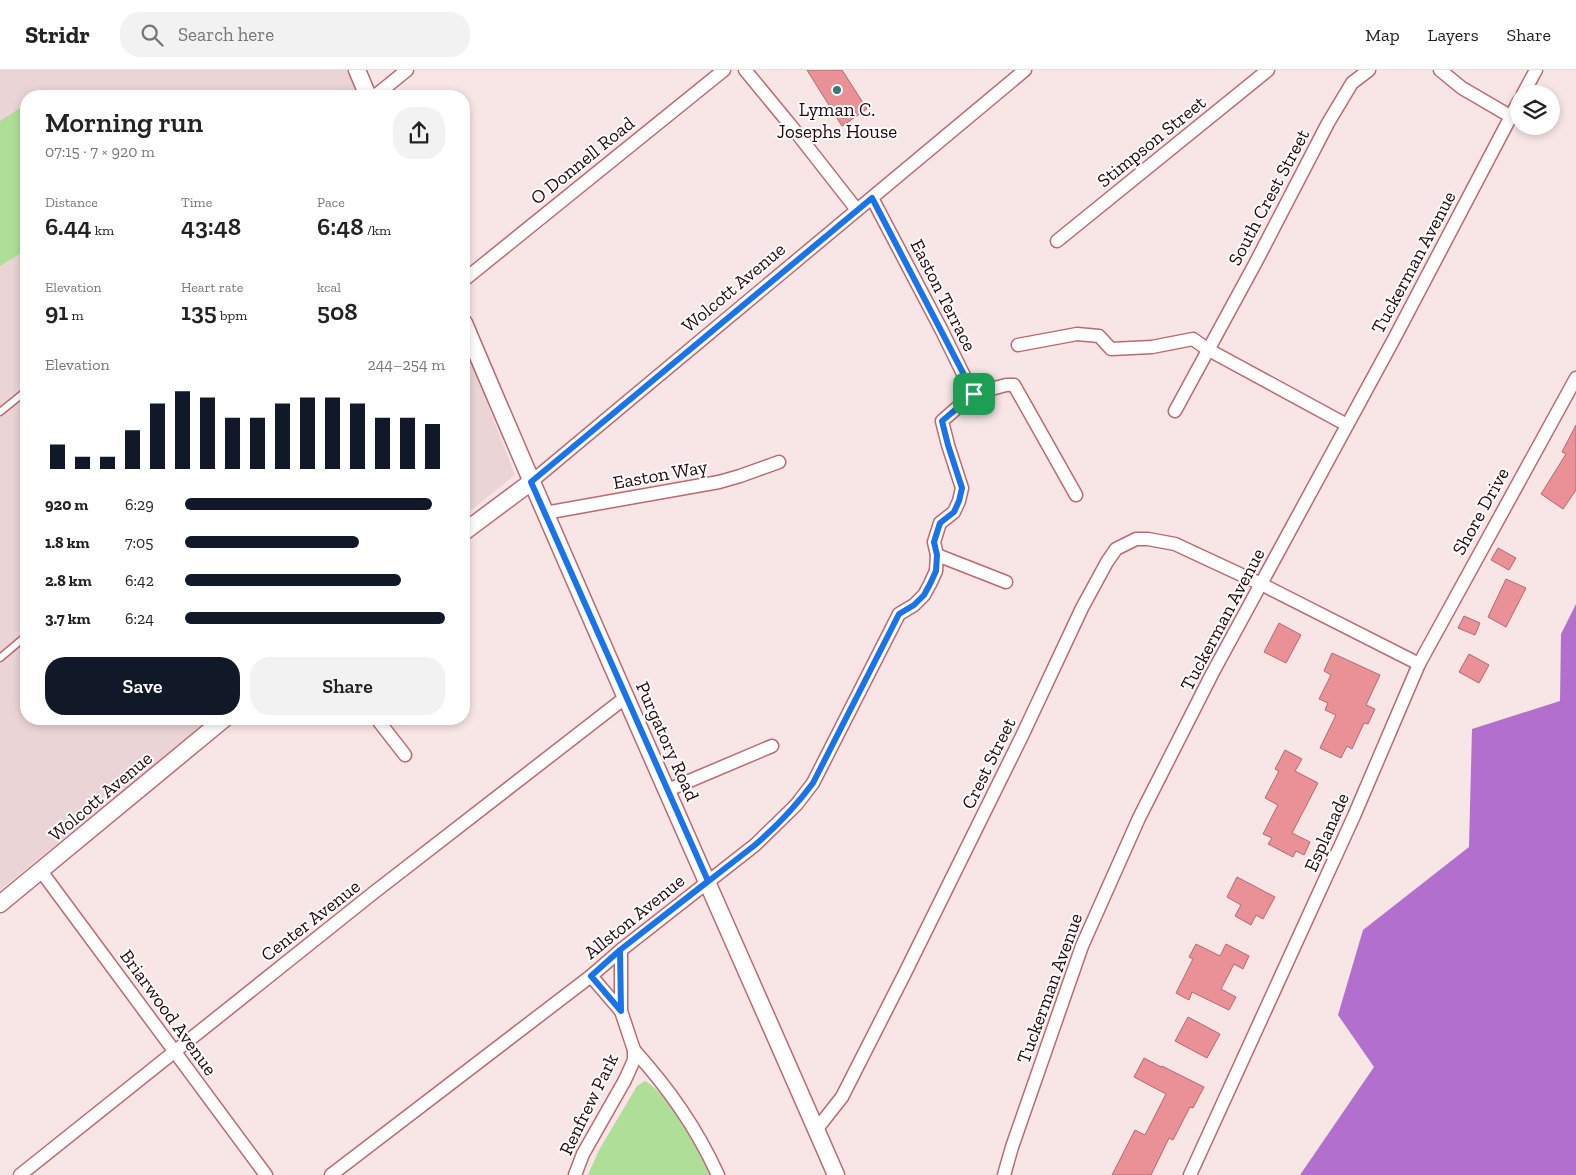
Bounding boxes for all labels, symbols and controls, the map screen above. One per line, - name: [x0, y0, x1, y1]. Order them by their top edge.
- search box: [120, 12, 470, 57]
- text: Stridr: [25, 20, 90, 49]
- icon: search: [138, 21, 166, 49]
- text: Search here: [178, 23, 274, 46]
- text: Map: [1365, 24, 1400, 46]
- text: Layers: [1428, 24, 1479, 46]
- text: Share: [1507, 24, 1551, 46]
- marker: Lyman C. Josephs House: [831, 84, 843, 96]
- map controls: [1510, 85, 1560, 135]
- button: layers: [1510, 85, 1560, 135]
- street label: Stimpson Street: [1093, 91, 1210, 192]
- place label: Lyman C. Josephs House: [777, 98, 897, 143]
- text: Morning run: [45, 106, 203, 139]
- button: share: [393, 107, 445, 159]
- street label: O Donnell Road: [526, 111, 639, 209]
- street label: South Crest Street: [1223, 125, 1314, 269]
- text: 07:15 · 7 × 920 m: [45, 142, 155, 161]
- street label: Tuckerman Avenue: [1366, 187, 1461, 337]
- text: Distance: [45, 194, 98, 211]
- text: Time: [181, 194, 212, 211]
- text: Pace: [317, 194, 345, 211]
- text: 6.44: [45, 211, 92, 241]
- text: 43:48: [181, 211, 241, 241]
- text: 6:48: [317, 211, 364, 241]
- text: km: [92, 222, 114, 239]
- text: /km: [364, 222, 391, 239]
- street label: Easton Terrace: [905, 235, 982, 355]
- street label: Wolcott Avenue: [677, 237, 790, 337]
- text: Elevation: [45, 279, 102, 296]
- text: Heart rate: [181, 279, 243, 296]
- text: kcal: [317, 279, 341, 296]
- text: 91: [45, 296, 68, 326]
- text: 135: [181, 296, 217, 326]
- text: 508: [317, 296, 358, 326]
- text: m: [68, 307, 84, 324]
- text: bpm: [217, 307, 247, 324]
- text: Elevation: [45, 355, 110, 374]
- text: 244–254 m: [367, 355, 445, 374]
- pin: [953, 373, 995, 415]
- icon: arrive: [960, 380, 988, 408]
- street label: Easton Way: [611, 455, 709, 494]
- street label: Shore Drive: [1447, 463, 1514, 559]
- text: 920 m: [45, 495, 88, 514]
- text: 6:29: [125, 495, 154, 514]
- text: 1.8 km: [45, 533, 90, 552]
- text: 7:05: [125, 533, 154, 552]
- street label: Tuckerman Avenue: [1175, 544, 1270, 694]
- text: 2.8 km: [45, 571, 92, 590]
- text: 6:42: [125, 571, 154, 590]
- text: 3.7 km: [45, 609, 91, 628]
- text: 6:24: [125, 609, 154, 628]
- button: Save: [45, 657, 240, 715]
- button: Share: [250, 657, 445, 715]
- street label: Purgatory Road: [631, 678, 704, 805]
- street label: Crest Street: [956, 714, 1020, 813]
- street label: Wolcott Avenue: [44, 746, 157, 846]
- street label: Esplanade: [1299, 789, 1354, 875]
- street label: Allston Avenue: [580, 869, 689, 964]
- street label: Center Avenue: [256, 874, 365, 966]
- street label: Tuckerman Avenue: [1012, 910, 1087, 1066]
- street label: Briarwood Avenue: [115, 945, 222, 1080]
- street label: Renfrew Park: [554, 1050, 623, 1159]

